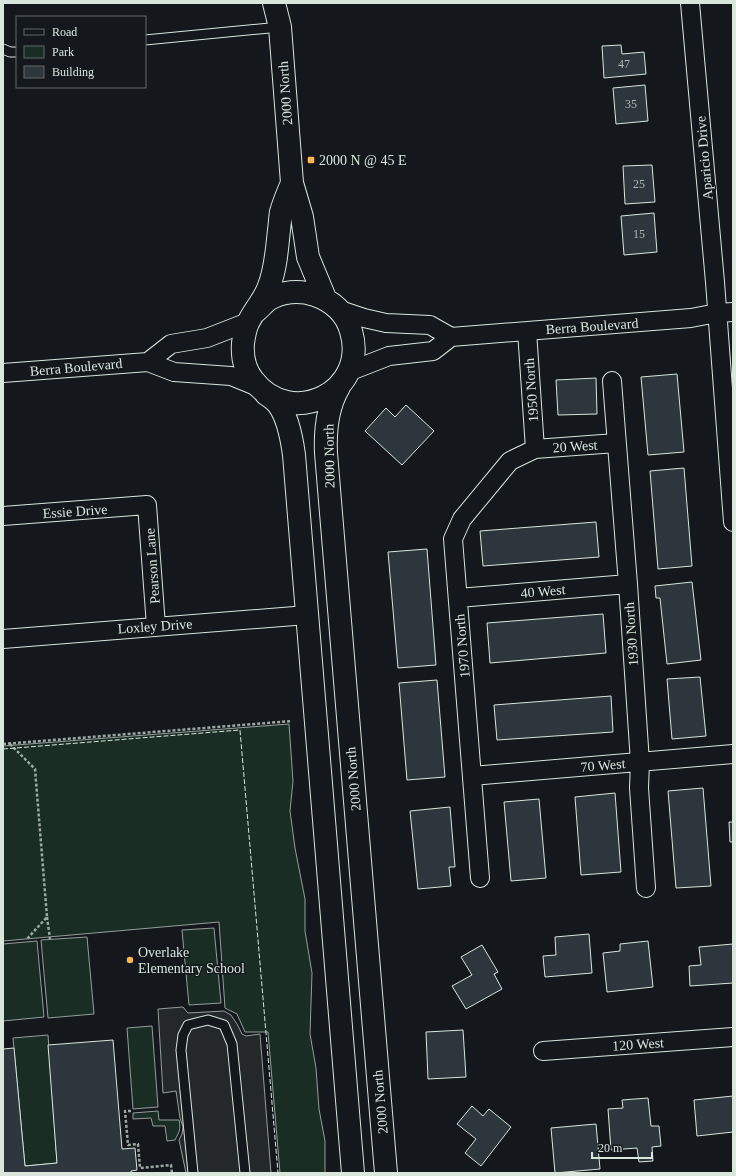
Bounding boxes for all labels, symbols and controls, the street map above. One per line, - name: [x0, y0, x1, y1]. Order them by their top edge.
- legend: [16, 16, 146, 88]
- text: Road: [52, 25, 77, 39]
- text: Park: [52, 45, 74, 59]
- house number: 47: [618, 57, 630, 71]
- street label: 2000 North: [276, 60, 295, 125]
- text: Building: [52, 65, 94, 79]
- house number: 35: [625, 97, 637, 111]
- street label: Aparicio Drive: [693, 115, 716, 201]
- place label: 2000 N @ 45 E: [319, 153, 407, 168]
- marker: 2000 N @ 45 E: [306, 155, 316, 165]
- house number: 25: [633, 177, 645, 191]
- house number: 15: [633, 227, 645, 241]
- street label: Berra Boulevard: [545, 316, 639, 337]
- street label: Berra Boulevard: [29, 356, 123, 379]
- street label: 1950 North: [522, 357, 541, 422]
- street label: 2000 North: [321, 424, 338, 488]
- street label: 20 West: [552, 437, 598, 456]
- street label: Essie Drive: [42, 502, 108, 521]
- street label: Pearson Lane: [142, 528, 163, 604]
- street label: 40 West: [520, 582, 566, 601]
- street label: 1930 North: [622, 601, 641, 666]
- street label: 1970 North: [452, 613, 473, 679]
- street label: Loxley Drive: [117, 616, 193, 637]
- street label: 2000 North: [343, 746, 364, 812]
- street label: 70 West: [580, 756, 626, 775]
- place label: Overlake Elementary School: [138, 945, 245, 976]
- marker: Overlake Elementary School: [125, 955, 135, 965]
- street label: 120 West: [612, 1035, 665, 1054]
- street label: 2000 North: [370, 1069, 391, 1135]
- scale bar: [592, 1134, 652, 1160]
- text: 20 m: [598, 1141, 623, 1155]

